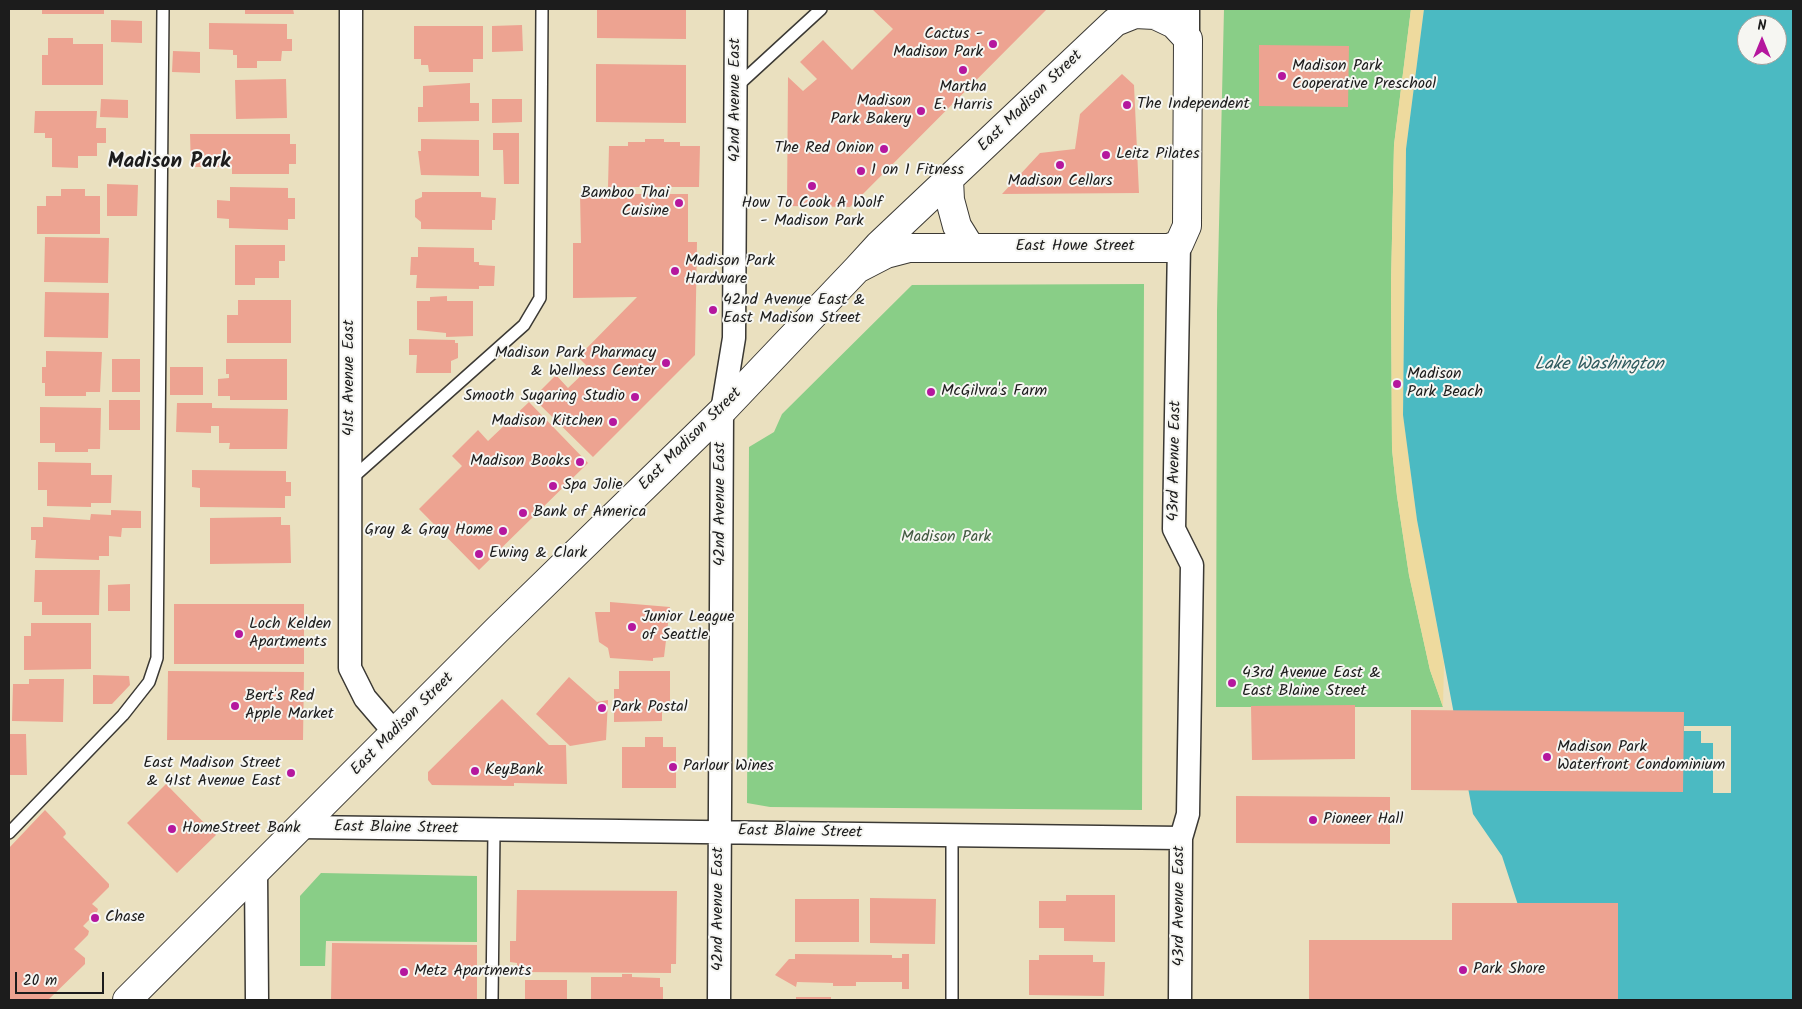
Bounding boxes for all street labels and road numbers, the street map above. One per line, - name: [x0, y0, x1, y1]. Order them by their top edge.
- street label: 42nd Avenue East: [726, 38, 746, 162]
- street label: East Madison Street: [975, 47, 1087, 157]
- street label: East Howe Street: [1015, 237, 1135, 257]
- street label: 41st Avenue East: [340, 320, 360, 436]
- street label: East Madison Street: [635, 384, 747, 496]
- street label: 43rd Avenue East: [1165, 400, 1187, 522]
- street label: 42nd Avenue East: [711, 442, 731, 566]
- street label: East Madison Street: [347, 669, 459, 781]
- street label: East Blaine Street: [334, 818, 458, 840]
- street label: East Blaine Street: [738, 822, 862, 844]
- street label: 43rd Avenue East: [1170, 845, 1190, 967]
- street label: 42nd Avenue East: [709, 847, 729, 971]

